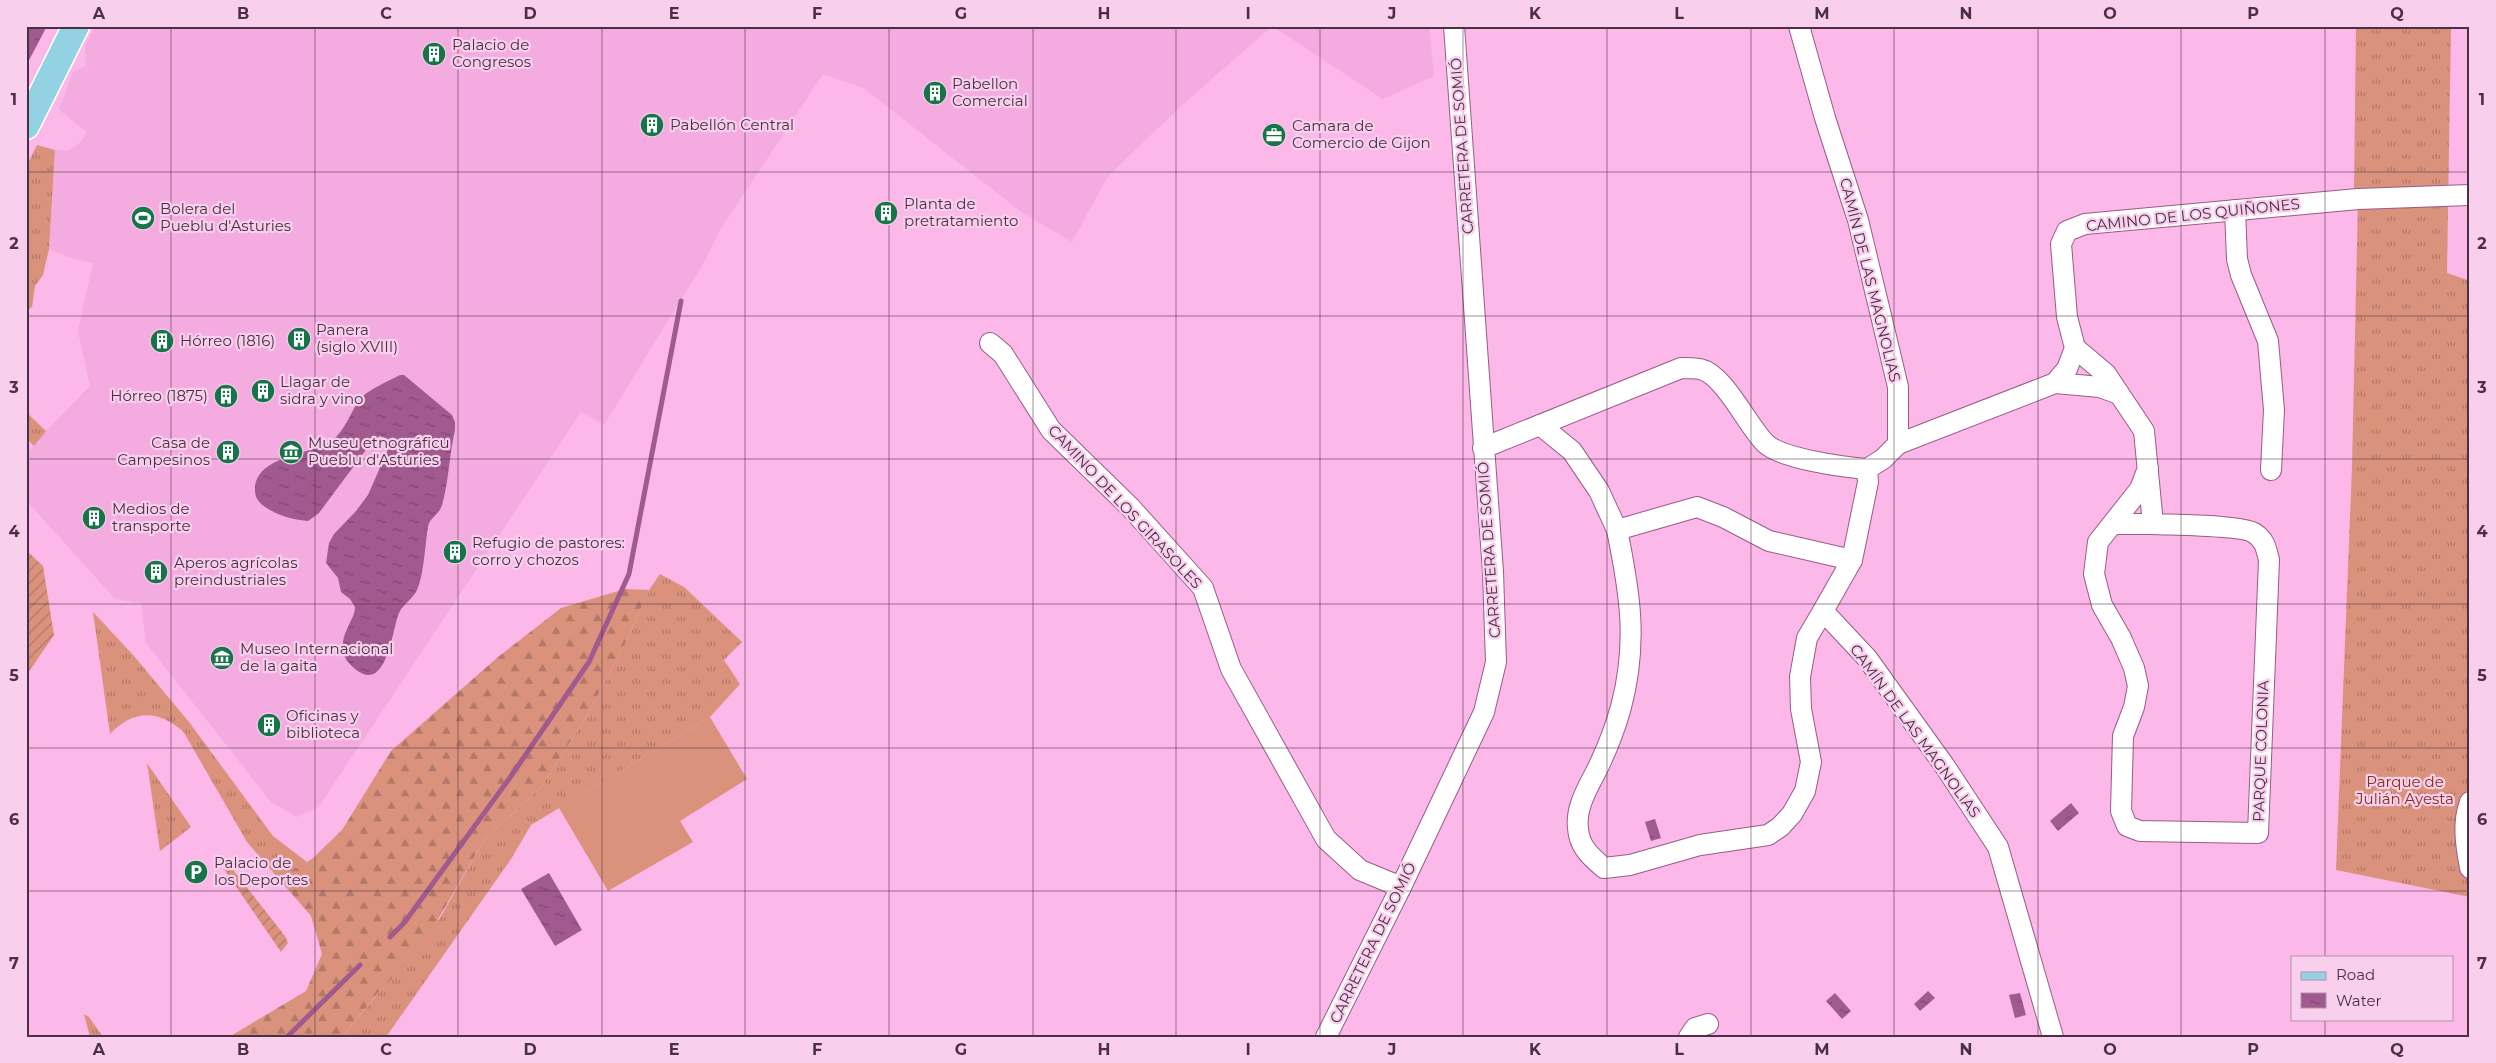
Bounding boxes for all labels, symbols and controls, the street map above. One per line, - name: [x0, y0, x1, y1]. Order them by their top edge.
- text: A: [92, 4, 106, 23]
- text: B: [237, 4, 249, 23]
- text: C: [380, 4, 392, 23]
- text: D: [523, 4, 537, 23]
- text: E: [669, 4, 679, 23]
- text: F: [812, 4, 822, 23]
- text: G: [955, 4, 967, 23]
- text: H: [1098, 4, 1110, 23]
- text: I: [1245, 4, 1251, 23]
- text: J: [1387, 4, 1396, 23]
- text: K: [1529, 4, 1542, 23]
- text: L: [1674, 4, 1684, 23]
- text: M: [1814, 4, 1830, 23]
- text: N: [1960, 4, 1972, 23]
- text: O: [2103, 4, 2117, 23]
- text: P: [2247, 4, 2259, 23]
- text: Q: [2390, 4, 2404, 23]
- place label: Palacio de Congresos: [452, 35, 531, 71]
- building icon: Palacio de Congresos: [421, 41, 447, 67]
- street label: CARRETERA DE SOMIÓ: [1446, 57, 1477, 235]
- place label: Pabellon Comercial: [952, 74, 1028, 110]
- building icon: Pabellon Comercial: [922, 80, 948, 106]
- text: 1: [11, 90, 17, 109]
- text: 1: [2479, 90, 2485, 109]
- building icon: Pabellón Central: [639, 112, 665, 138]
- place label: Pabellón Central: [670, 115, 794, 134]
- place label: Camara de Comercio de Gijon: [1292, 116, 1431, 152]
- office icon: Camara de Comercio de Gijon: [1261, 122, 1287, 148]
- street label: CAMÍN DE LAS MAGNOLIAS: [1836, 176, 1905, 384]
- place label: Planta de pretratamiento: [904, 194, 1018, 230]
- street label: CAMINO DE LOS QUIÑONES: [2085, 194, 2301, 235]
- place label: Bolera del Pueblu d'Asturies: [160, 199, 291, 235]
- building icon: Planta de pretratamiento: [873, 200, 899, 226]
- sports icon: Bolera del Pueblu d'Asturies: [130, 205, 156, 231]
- text: 2: [9, 234, 19, 253]
- text: 2: [2477, 234, 2487, 253]
- place label: Panera (siglo XVIII): [316, 320, 398, 356]
- building icon: Panera (siglo XVIII): [286, 326, 312, 352]
- building icon: Hórreo (1816): [149, 328, 175, 354]
- place label: Hórreo (1816): [180, 331, 275, 350]
- place label: Llagar de sidra y vino: [280, 372, 363, 408]
- text: 3: [8, 378, 19, 397]
- building icon: Llagar de sidra y vino: [250, 378, 276, 404]
- text: 3: [2476, 378, 2487, 397]
- building icon: Hórreo (1875): [213, 383, 239, 409]
- place label: Hórreo (1875): [110, 386, 208, 405]
- street label: CAMINO DE LOS GIRASOLES: [1044, 421, 1206, 593]
- place label: Casa de Campesinos: [117, 433, 210, 469]
- place label: Museu etnográficu Pueblu d'Asturies: [308, 433, 450, 469]
- building icon: Casa de Campesinos: [215, 439, 241, 465]
- museum icon: Museu etnográficu Pueblu d'Asturies: [278, 439, 304, 465]
- street label: CARRETERA DE SOMIÓ: [1473, 461, 1504, 639]
- place label: Medios de transporte: [112, 499, 191, 535]
- building icon: Medios de transporte: [81, 505, 107, 531]
- text: 4: [8, 522, 20, 541]
- text: 4: [2476, 522, 2488, 541]
- place label: Refugio de pastores: corro y chozos: [472, 533, 625, 569]
- building icon: Refugio de pastores: corro y chozos: [442, 539, 468, 565]
- place label: Aperos agrícolas preindustriales: [174, 553, 297, 589]
- building icon: Aperos agrícolas preindustriales: [143, 559, 169, 585]
- place label: Museo Internacional de la gaita: [240, 639, 393, 675]
- street label: CAMÍN DE LAS MAGNOLIAS: [1846, 640, 1985, 821]
- museum icon: Museo Internacional de la gaita: [209, 645, 235, 671]
- text: 5: [9, 666, 19, 685]
- text: 5: [2477, 666, 2487, 685]
- street label: PARQUE COLONIA: [2249, 680, 2272, 822]
- place label: Oficinas y biblioteca: [286, 706, 360, 742]
- building icon: Oficinas y biblioteca: [256, 712, 282, 738]
- park label: Parque de Julián Ayesta: [2355, 772, 2454, 808]
- text: 6: [9, 810, 19, 829]
- text: 6: [2477, 810, 2487, 829]
- place label: Palacio de los Deportes: [214, 853, 308, 889]
- parking icon: Palacio de los Deportes: [183, 859, 209, 885]
- street label: CARRETERA DE SOMIÓ: [1325, 859, 1420, 1026]
- text: 7: [9, 954, 19, 973]
- text: 7: [2477, 954, 2487, 973]
- legend: [2291, 956, 2454, 1020]
- text: Road: [2336, 965, 2375, 984]
- text: Water: [2336, 991, 2382, 1010]
- text: A: [92, 1040, 106, 1059]
- text: B: [237, 1040, 249, 1059]
- text: C: [380, 1040, 392, 1059]
- text: D: [523, 1040, 537, 1059]
- text: E: [669, 1040, 679, 1059]
- text: F: [812, 1040, 822, 1059]
- text: G: [955, 1040, 967, 1059]
- text: H: [1098, 1040, 1110, 1059]
- text: I: [1245, 1040, 1251, 1059]
- text: J: [1387, 1040, 1396, 1059]
- text: K: [1529, 1040, 1542, 1059]
- text: L: [1674, 1040, 1684, 1059]
- text: M: [1814, 1040, 1830, 1059]
- text: N: [1960, 1040, 1972, 1059]
- text: O: [2103, 1040, 2117, 1059]
- text: P: [2247, 1040, 2259, 1059]
- text: Q: [2390, 1040, 2404, 1059]

